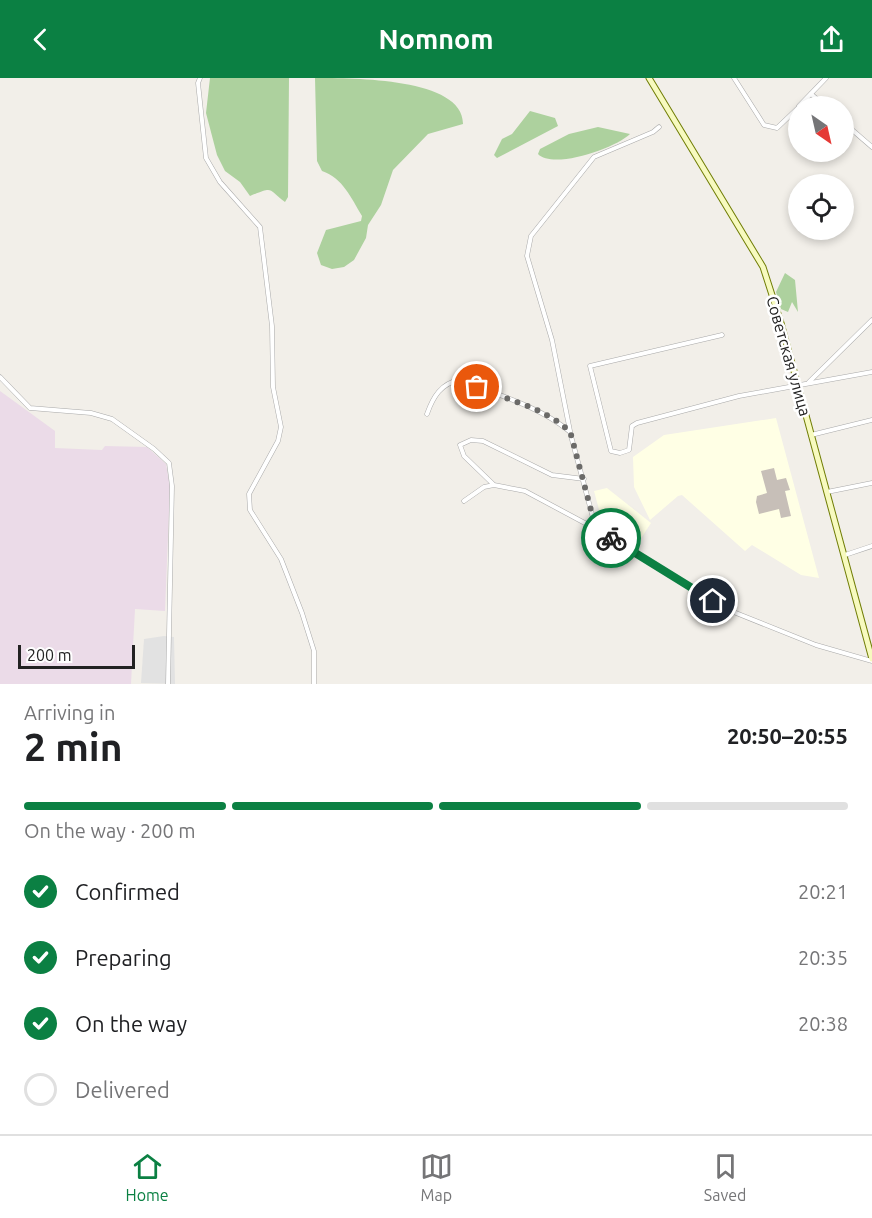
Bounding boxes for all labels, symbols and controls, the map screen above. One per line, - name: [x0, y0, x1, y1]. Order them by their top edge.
- icon: back: [24, 23, 57, 56]
- icon: share: [815, 23, 848, 56]
- text: Nomnom: [379, 24, 494, 54]
- north arrow: [788, 96, 854, 162]
- map controls: [788, 96, 854, 240]
- button: locate: [788, 174, 854, 240]
- street label: Советская улица: [763, 294, 815, 418]
- pin: [451, 361, 502, 412]
- icon: bag: [460, 370, 493, 403]
- courier: [581, 508, 641, 568]
- icon: bike: [595, 522, 628, 555]
- pin: [687, 575, 738, 626]
- icon: home: [696, 584, 729, 617]
- scale bar: [18, 642, 135, 670]
- text: 200 m: [27, 646, 72, 664]
- text: Arriving in: [24, 701, 115, 724]
- text: 20:50–20:55: [727, 723, 848, 748]
- text: 2 min: [24, 725, 123, 768]
- text: On the way · 200 m: [24, 819, 196, 842]
- icon: check: [24, 875, 57, 908]
- text: Confirmed: [75, 879, 180, 904]
- text: 20:21: [798, 880, 848, 903]
- icon: check: [24, 941, 57, 974]
- text: Preparing: [75, 945, 172, 970]
- text: 20:35: [798, 946, 848, 969]
- icon: check: [24, 1007, 57, 1040]
- text: On the way: [75, 1011, 187, 1036]
- text: 20:38: [798, 1012, 848, 1035]
- text: Delivered: [75, 1077, 170, 1102]
- tab: Home: [126, 1150, 169, 1204]
- tab: Map: [420, 1150, 453, 1204]
- tab: Saved: [704, 1150, 746, 1204]

